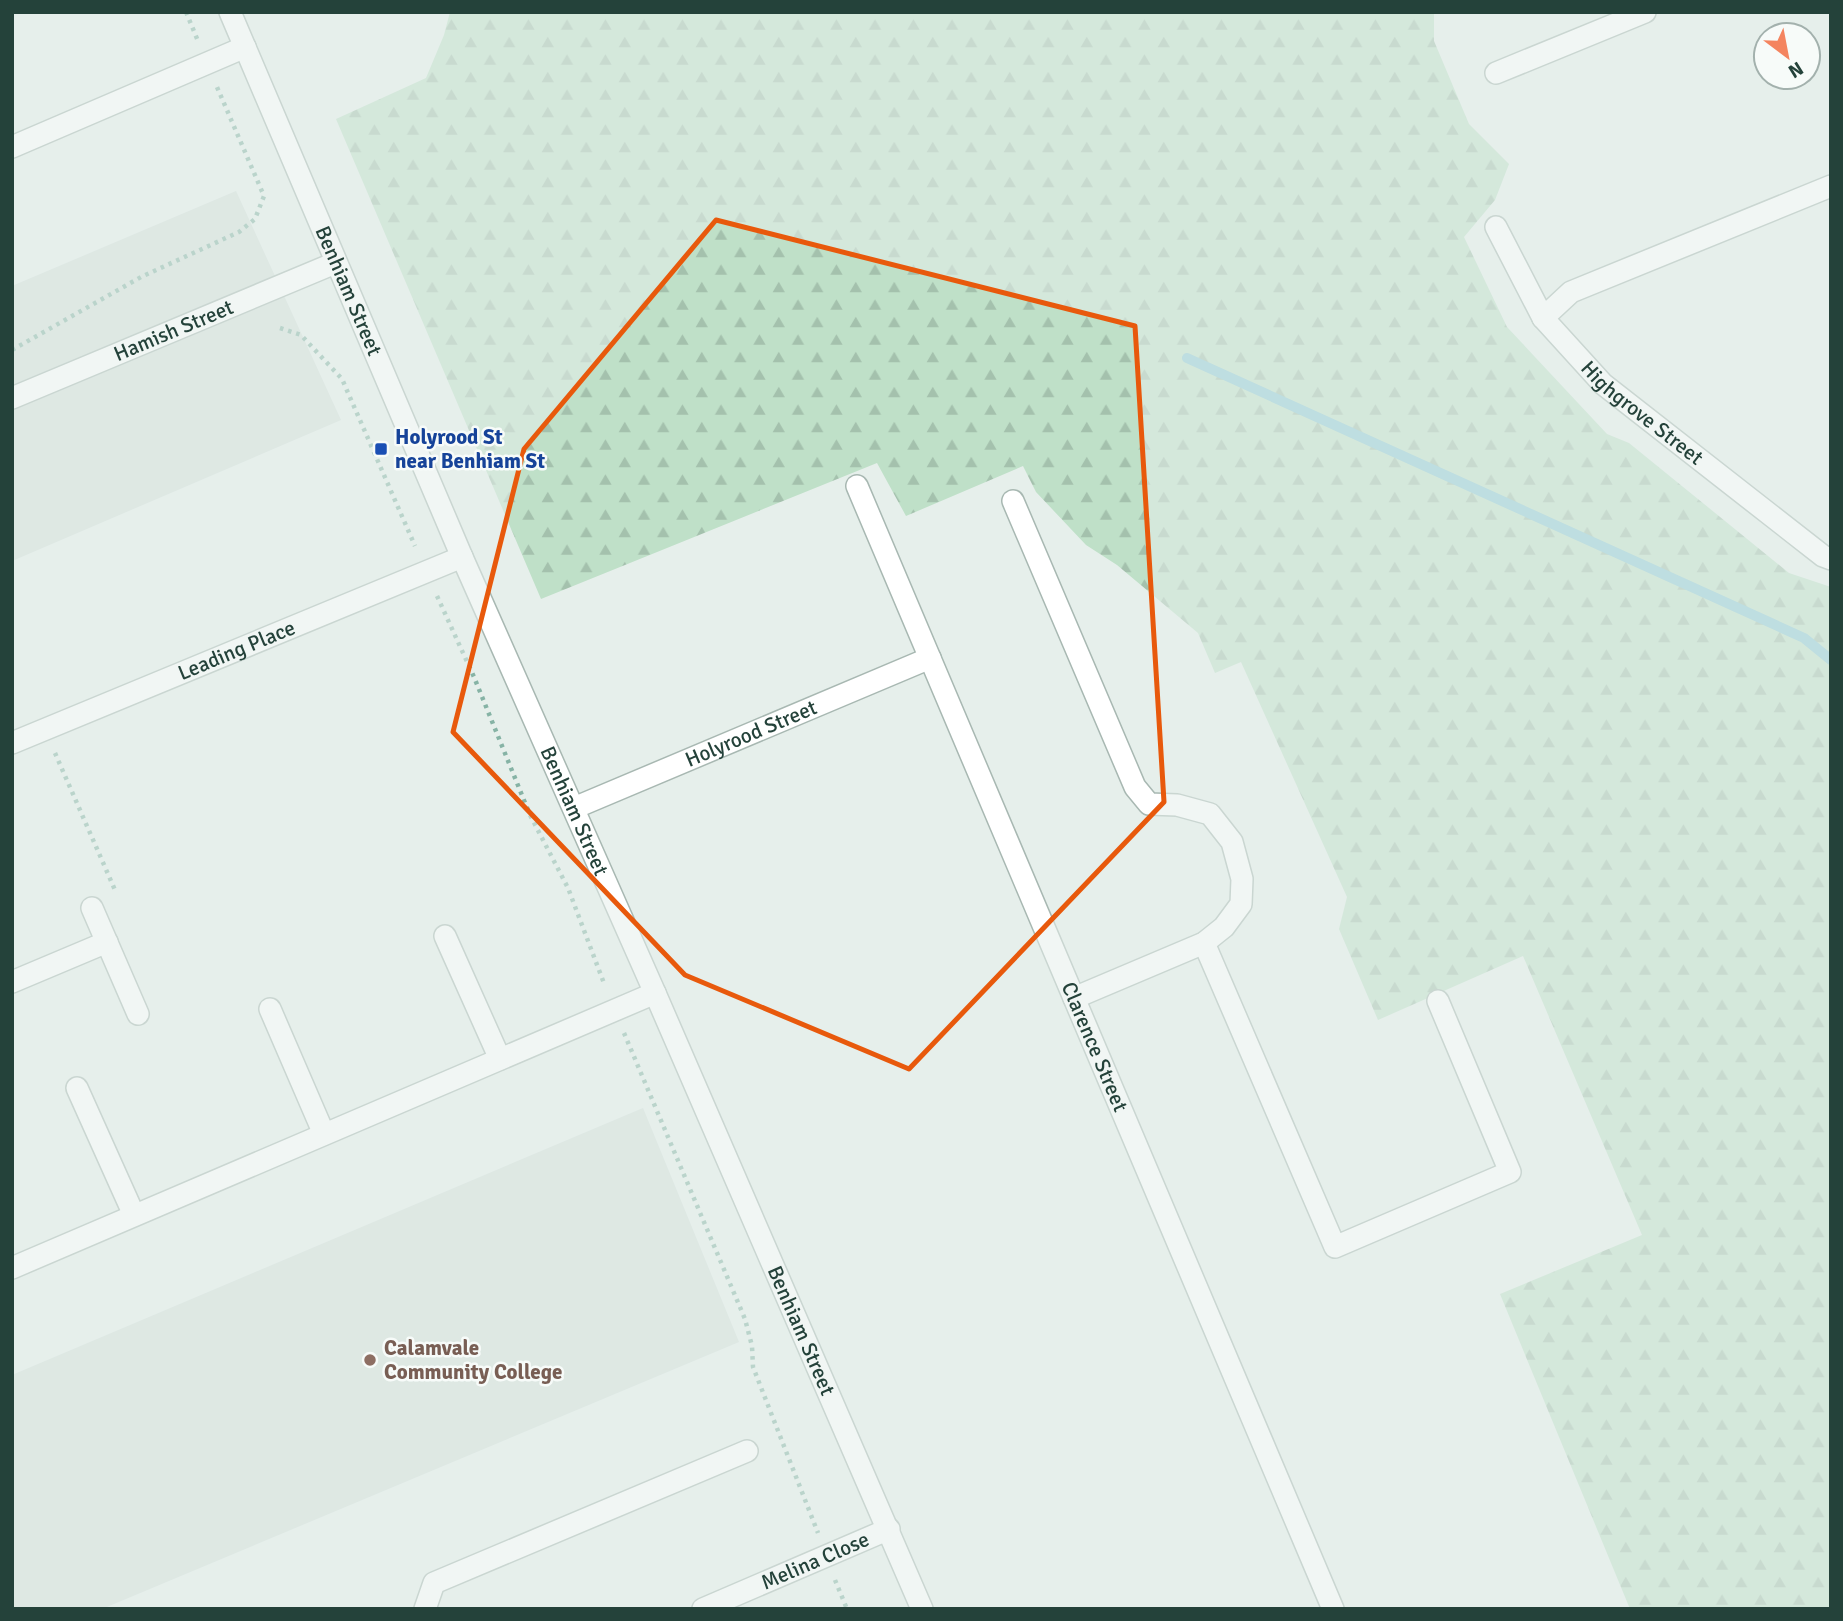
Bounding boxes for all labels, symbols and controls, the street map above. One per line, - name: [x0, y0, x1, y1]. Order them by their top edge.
- north arrow: [1752, 21, 1822, 91]
- text: N: [1784, 56, 1807, 83]
- street label: Benhiam Street: [310, 222, 388, 360]
- street label: Hamish Street: [110, 294, 237, 367]
- street label: Highgrove Street: [1575, 355, 1709, 470]
- place label: Holyrood St near Benhiam St: [395, 424, 545, 474]
- marker: Holyrood St near Benhiam St: [373, 441, 389, 457]
- street label: Leading Place: [174, 614, 299, 686]
- street label: Holyrood Street: [681, 694, 821, 773]
- street label: Benhiam Street: [534, 742, 614, 880]
- street label: Clarence Street: [1056, 978, 1134, 1116]
- street label: Benhiam Street: [762, 1262, 841, 1399]
- place label: Calamvale Community College: [384, 1335, 562, 1385]
- marker: Calamvale Community College: [362, 1352, 378, 1368]
- street label: Melina Close: [757, 1526, 873, 1596]

